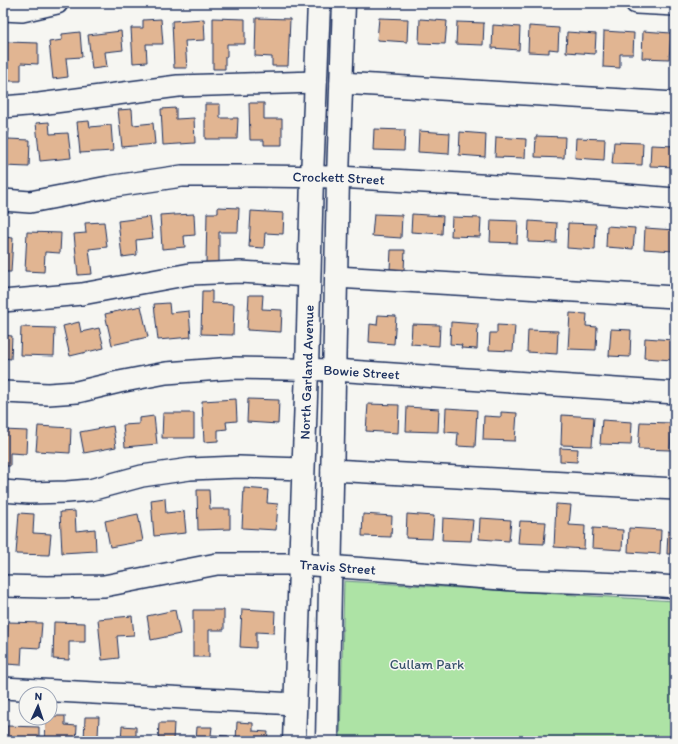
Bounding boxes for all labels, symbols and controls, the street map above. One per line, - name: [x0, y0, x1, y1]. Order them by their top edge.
- street label: Crockett Street: [293, 168, 385, 188]
- street label: North Garland Avenue: [296, 304, 317, 440]
- street label: Bowie Street: [323, 361, 400, 383]
- street label: Travis Street: [299, 555, 376, 578]
- park label: Cullam Park: [390, 656, 464, 673]
- north arrow: [18, 686, 58, 726]
- text: N: [34, 690, 43, 703]

